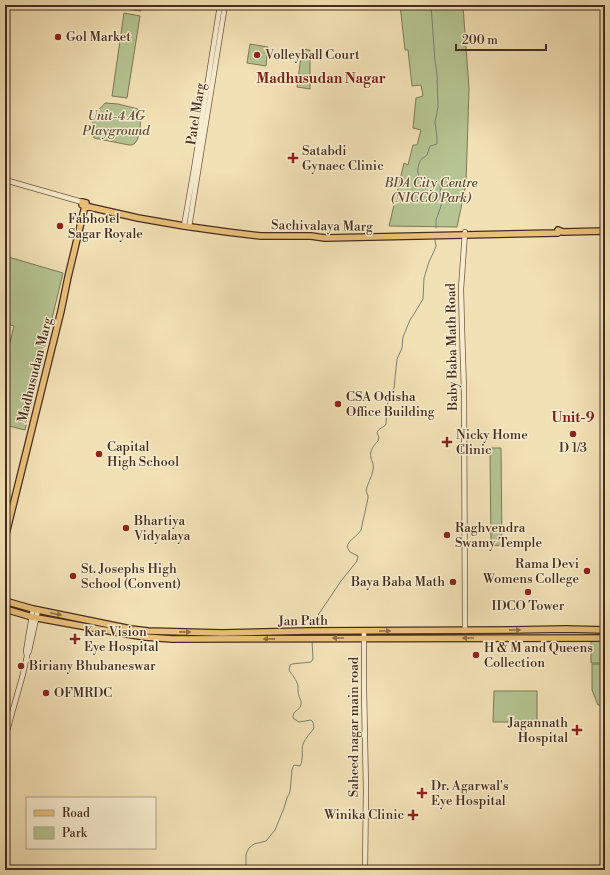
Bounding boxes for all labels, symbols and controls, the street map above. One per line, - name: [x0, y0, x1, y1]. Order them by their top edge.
- scale bar: [456, 26, 546, 52]
- place label: Gol Market: [66, 29, 131, 45]
- marker: Gol Market: [53, 32, 63, 42]
- text: 200 m: [462, 33, 498, 48]
- place label: Volleyball Court: [264, 47, 360, 63]
- marker: Volleyball Court: [252, 50, 262, 60]
- district label: Madhusudan Nagar: [256, 70, 386, 88]
- street label: Patel Marg: [183, 82, 209, 146]
- park label: Unit-4 AG Playground: [81, 108, 150, 139]
- place label: Satabdi Gynaec Clinic: [302, 143, 384, 174]
- marker: Satabdi Gynaec Clinic: [287, 152, 299, 164]
- park label: BDA City Centre (NICCO Park): [383, 175, 478, 206]
- place label: Fabhotel Sagar Royale: [68, 211, 143, 242]
- street label: Sachivalaya Marg: [271, 217, 373, 235]
- marker: Fabhotel Sagar Royale: [55, 221, 65, 231]
- street label: Baby Baba Math Road: [443, 282, 461, 412]
- street label: Madhusudan Marg: [14, 315, 56, 425]
- place label: CSA Odisha Office Building: [346, 389, 435, 420]
- marker: CSA Odisha Office Building: [333, 399, 343, 409]
- district label: Unit-9: [551, 409, 595, 427]
- place label: Nicky Home Clinic: [456, 427, 528, 458]
- marker: D 1/3: [568, 429, 578, 439]
- marker: Nicky Home Clinic: [441, 436, 453, 448]
- place label: Capital High School: [107, 439, 179, 470]
- place label: D 1/3: [559, 440, 587, 456]
- marker: Capital High School: [94, 449, 104, 459]
- place label: Bhartiya Vidyalaya: [133, 513, 191, 544]
- place label: Raghvendra Swamy Temple: [455, 520, 542, 551]
- marker: Bhartiya Vidyalaya: [121, 523, 131, 533]
- marker: Raghvendra Swamy Temple: [442, 530, 452, 540]
- place label: Rama Devi Womens College: [482, 556, 579, 587]
- place label: St. Josephs High School (Convent): [81, 561, 181, 592]
- marker: Rama Devi Womens College: [582, 566, 592, 576]
- marker: St. Josephs High School (Convent): [68, 571, 78, 581]
- place label: Baya Baba Math: [350, 574, 445, 590]
- marker: Baya Baba Math: [448, 577, 458, 587]
- marker: IDCO Tower: [523, 587, 533, 597]
- place label: IDCO Tower: [492, 598, 565, 614]
- one-way arrow: [50, 611, 63, 617]
- street label: Jan Path: [277, 613, 328, 629]
- place label: Kar Vision Eye Hospital: [84, 624, 159, 655]
- one-way arrow: [509, 627, 522, 633]
- one-way arrow: [379, 628, 392, 634]
- one-way arrow: [179, 629, 191, 636]
- marker: Kar Vision Eye Hospital: [69, 633, 81, 645]
- one-way arrow: [331, 635, 344, 641]
- one-way arrow: [461, 635, 474, 641]
- one-way arrow: [262, 636, 275, 642]
- place label: H & M and Queens Collection: [484, 640, 593, 671]
- marker: H & M and Queens Collection: [471, 650, 481, 660]
- street label: Saheed nagar main road: [346, 656, 362, 797]
- place label: Biriany Bhubaneswar: [28, 658, 156, 674]
- marker: Biriany Bhubaneswar: [16, 661, 26, 671]
- place label: OFMRDC: [54, 685, 112, 701]
- marker: OFMRDC: [41, 688, 51, 698]
- place label: Jagannath Hospital: [507, 715, 568, 746]
- marker: Jagannath Hospital: [571, 724, 583, 736]
- place label: Dr. Agarwal's Eye Hospital: [431, 778, 509, 809]
- marker: Dr. Agarwal's Eye Hospital: [416, 787, 428, 799]
- legend: [26, 797, 156, 849]
- text: Road: [62, 806, 90, 821]
- place label: Winika Clinic: [323, 807, 404, 823]
- marker: Winika Clinic: [407, 809, 419, 821]
- text: Park: [62, 826, 88, 841]

